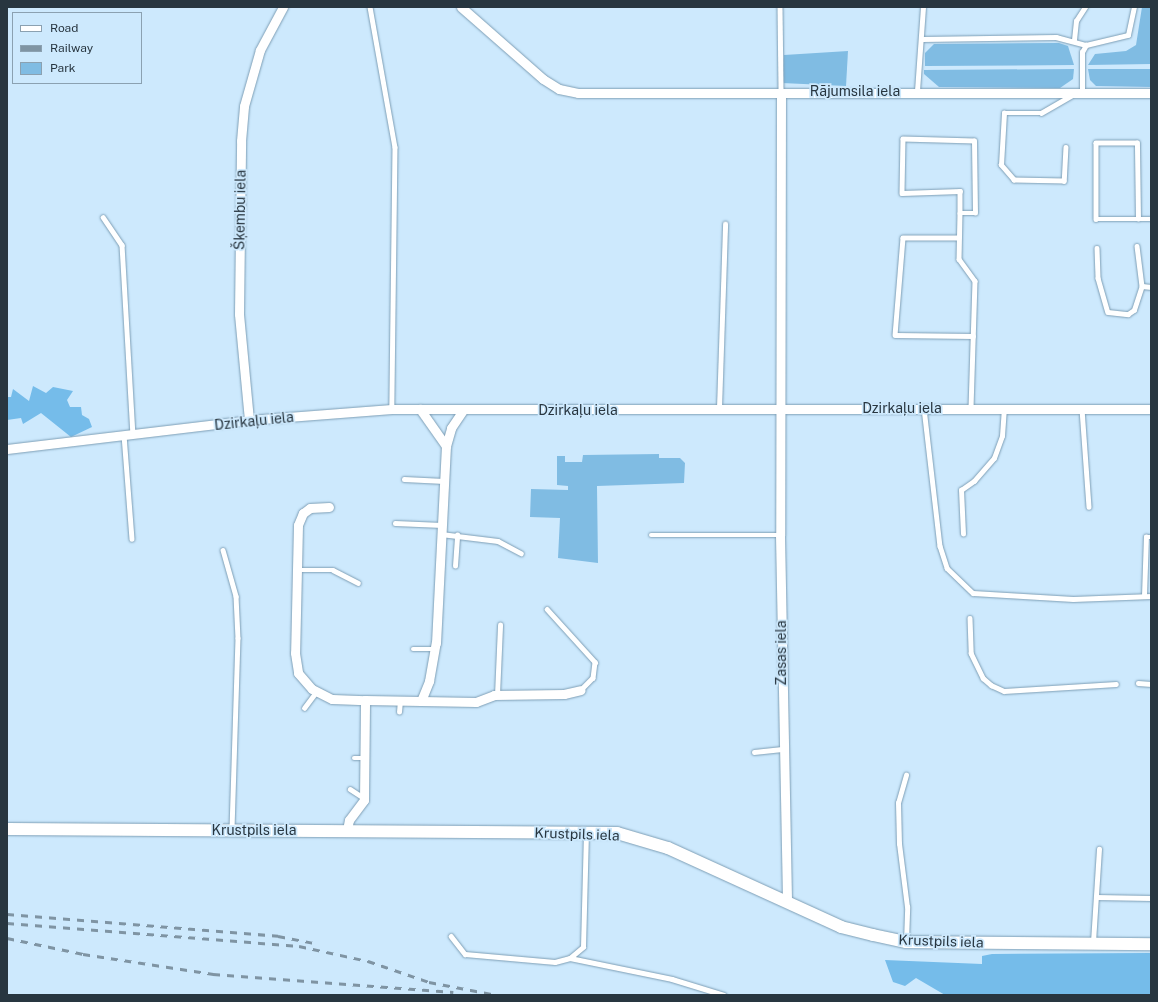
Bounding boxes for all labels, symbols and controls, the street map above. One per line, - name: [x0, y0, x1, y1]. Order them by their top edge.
- legend: [12, 12, 142, 84]
- text: Road: [50, 21, 78, 35]
- text: Railway: [50, 41, 93, 55]
- text: Park: [50, 61, 76, 75]
- street label: Rājumsila iela: [810, 83, 900, 99]
- street label: Šķembu iela: [231, 170, 249, 250]
- street label: Dzirkaļu iela: [862, 400, 942, 416]
- street label: Dzirkaļu iela: [538, 402, 618, 418]
- street label: Dzirkaļu iela: [213, 408, 295, 434]
- street label: Zasas iela: [773, 620, 789, 686]
- street label: Krustpils iela: [211, 822, 297, 838]
- street label: Krustpils iela: [534, 824, 620, 844]
- street label: Krustpils iela: [898, 931, 984, 951]

